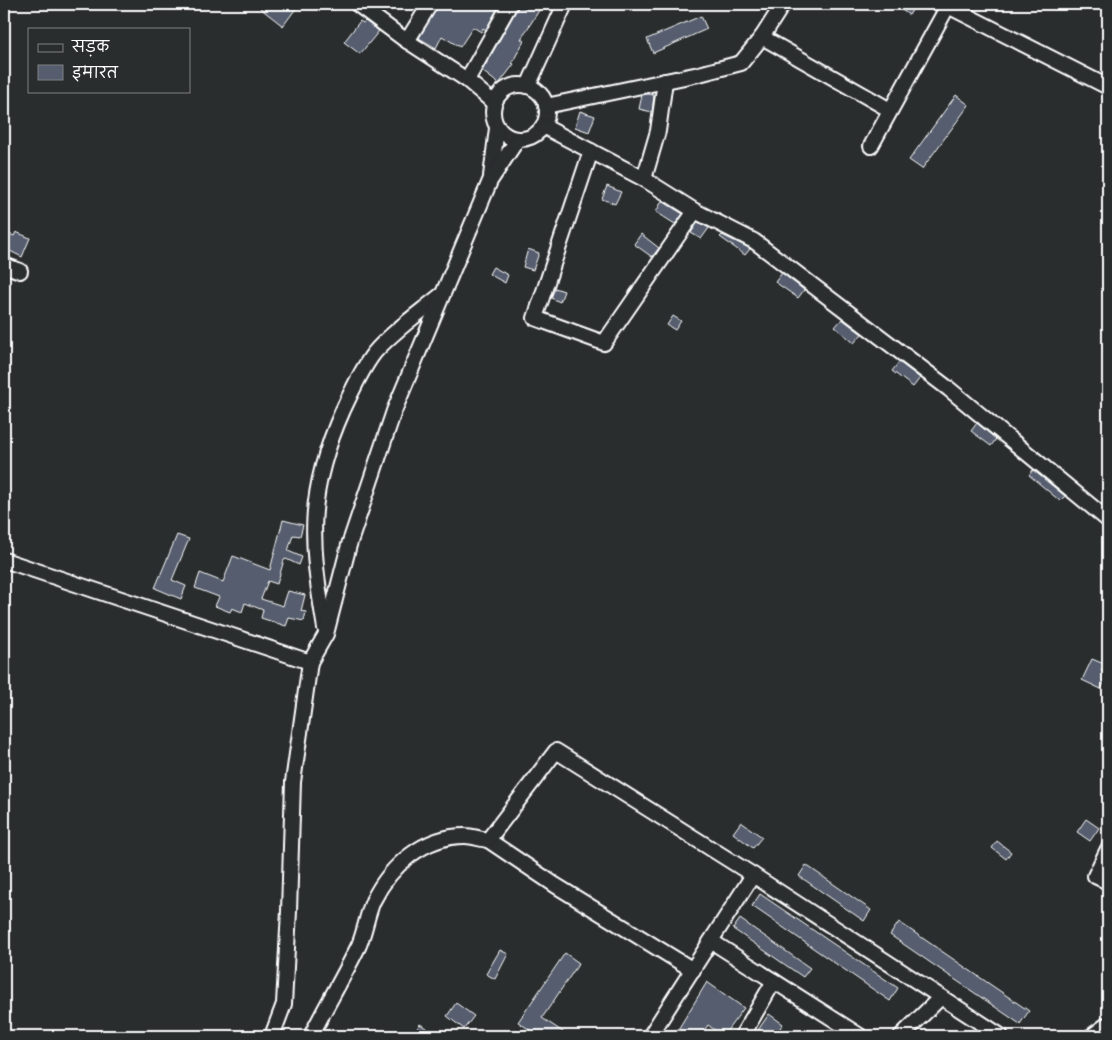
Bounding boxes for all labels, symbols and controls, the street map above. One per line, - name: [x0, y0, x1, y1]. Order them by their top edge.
- legend: [28, 28, 190, 92]
- text: सड़क: [71, 40, 110, 58]
- text: इमारत: [72, 65, 119, 84]

